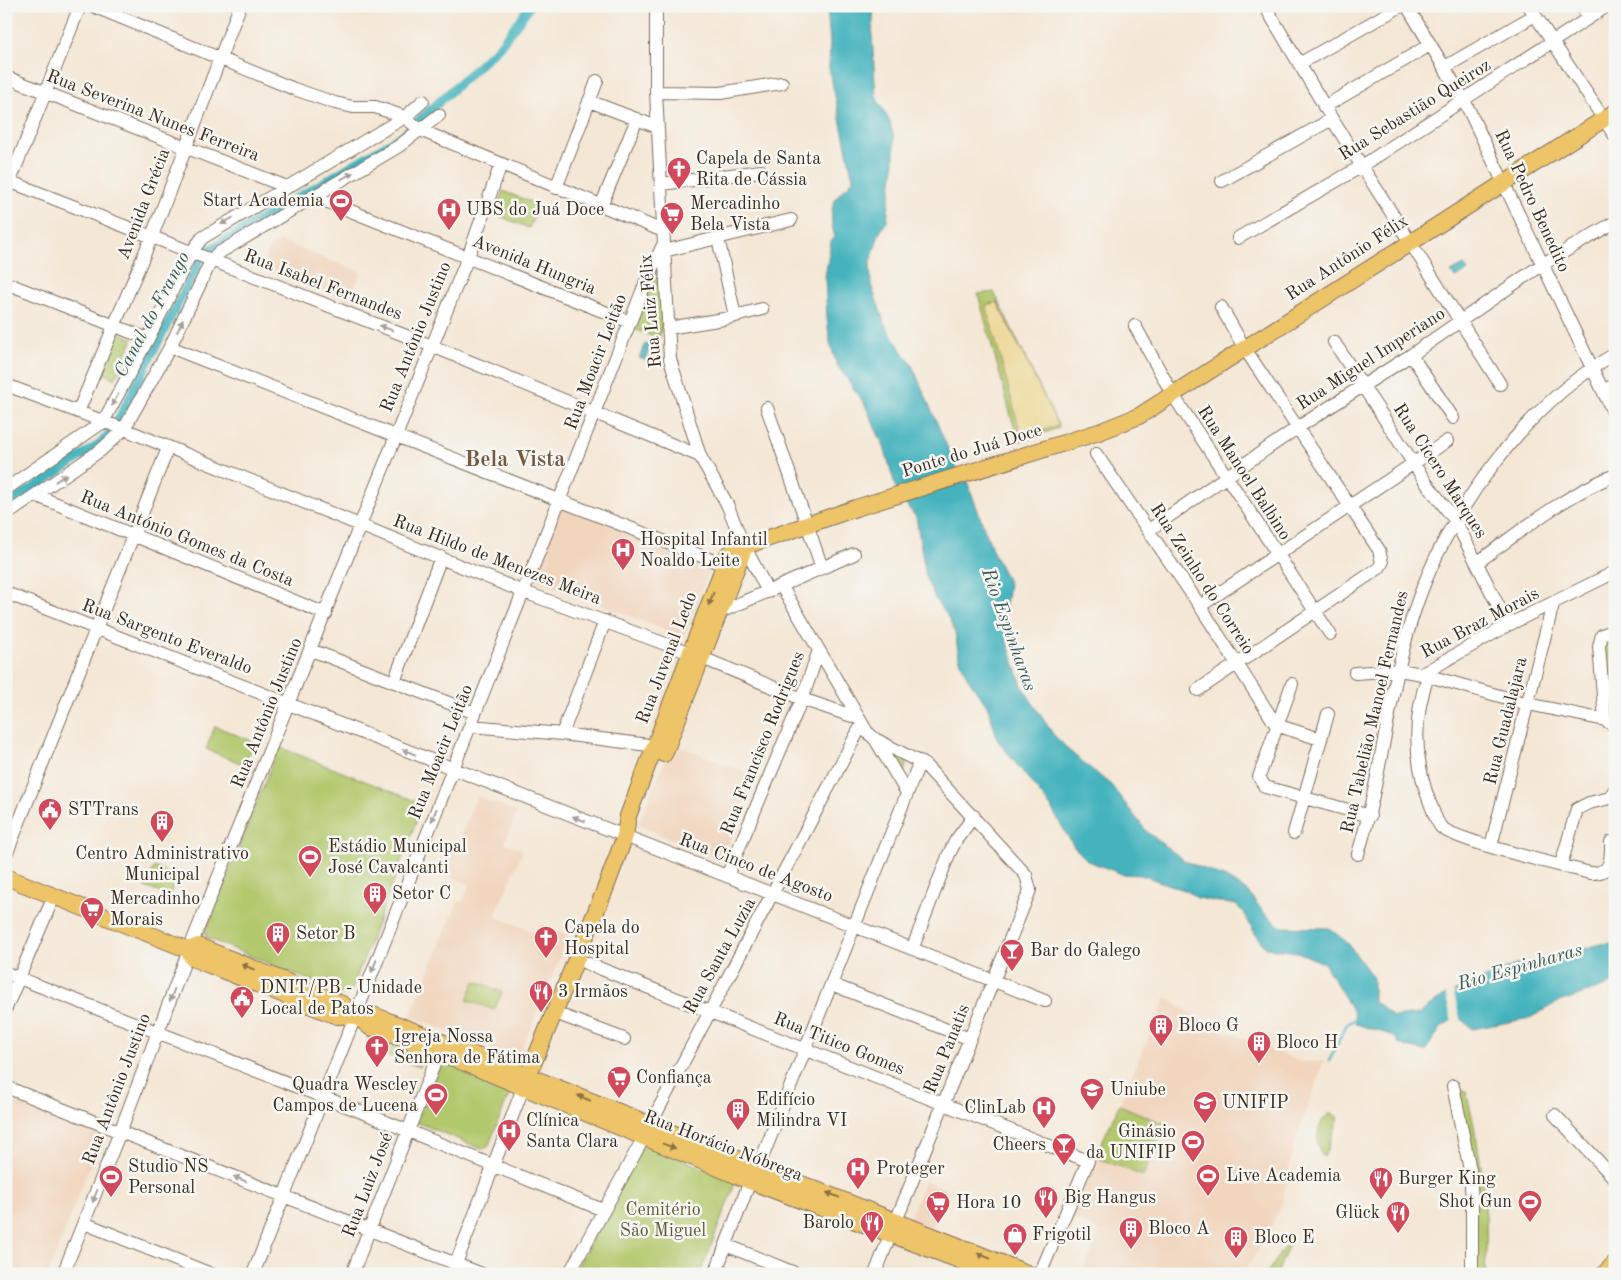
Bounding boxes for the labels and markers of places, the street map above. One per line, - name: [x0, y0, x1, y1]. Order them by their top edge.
- place label: Capela de Santa Rita de Cássia: [696, 150, 821, 189]
- church icon: Capela de Santa Rita de Cássia: [666, 156, 692, 190]
- sports icon: Start Academia: [328, 188, 354, 222]
- place label: Start Academia: [203, 192, 324, 210]
- place label: Mercadinho Bela Vista: [690, 195, 780, 234]
- hospital icon: UBS do Juá Doce: [436, 197, 462, 231]
- place label: UBS do Juá Doce: [466, 201, 604, 219]
- supermarket icon: Mercadinho Bela Vista: [659, 201, 685, 235]
- place label: Hospital Infantil Noaldo Leite: [640, 531, 768, 570]
- hospital icon: Hospital Infantil Noaldo Leite: [610, 537, 636, 571]
- public building icon: STTrans: [37, 797, 63, 831]
- place label: STTrans: [68, 801, 139, 819]
- building icon: Centro Administrativo Municipal: [149, 809, 175, 843]
- place label: Estádio Municipal José Cavalcanti: [328, 838, 467, 877]
- sports icon: Estádio Municipal José Cavalcanti: [297, 844, 323, 878]
- place label: Centro Administrativo Municipal: [75, 845, 249, 884]
- building icon: Setor C: [362, 881, 388, 915]
- place label: Setor C: [392, 885, 451, 903]
- place label: Mercadinho Morais: [110, 890, 200, 929]
- supermarket icon: Mercadinho Morais: [79, 896, 105, 930]
- place label: Capela do Hospital: [564, 919, 640, 958]
- building icon: Setor B: [265, 921, 291, 955]
- place label: Setor B: [296, 925, 356, 943]
- church icon: Capela do Hospital: [533, 925, 559, 959]
- bar icon: Bar do Galego: [999, 938, 1025, 972]
- place label: Bar do Galego: [1030, 942, 1141, 960]
- place label: DNIT/PB - Unidade Local de Patos: [260, 979, 422, 1018]
- restaurant icon: 3 Irmãos: [528, 979, 554, 1013]
- place label: 3 Irmãos: [558, 983, 628, 1001]
- public building icon: DNIT/PB - Unidade Local de Patos: [229, 985, 255, 1019]
- building icon: Bloco G: [1148, 1013, 1174, 1047]
- place label: Bloco G: [1178, 1017, 1239, 1035]
- place label: Igreja Nossa Senhora de Fátima: [394, 1028, 540, 1067]
- building icon: Bloco H: [1246, 1030, 1272, 1064]
- church icon: Igreja Nossa Senhora de Fátima: [364, 1034, 390, 1068]
- place label: Bloco H: [1276, 1034, 1338, 1052]
- supermarket icon: Confiança: [606, 1065, 632, 1099]
- place label: Confiança: [636, 1069, 712, 1087]
- place label: Quadra Wescley Campos de Lucena: [273, 1076, 418, 1115]
- school or university icon: Uniube: [1079, 1077, 1105, 1111]
- place label: Uniube: [1110, 1081, 1166, 1099]
- sports icon: Quadra Wescley Campos de Lucena: [423, 1082, 449, 1116]
- school or university icon: UNIFIP: [1192, 1090, 1218, 1124]
- place label: Edifício Milindra VI: [756, 1091, 847, 1130]
- place label: UNIFIP: [1222, 1094, 1289, 1112]
- hospital icon: ClinLab: [1031, 1095, 1057, 1129]
- building icon: Edifício Milindra VI: [725, 1097, 751, 1131]
- place label: ClinLab: [964, 1099, 1026, 1117]
- place label: Clínica Santa Clara: [526, 1112, 618, 1151]
- hospital icon: Clínica Santa Clara: [496, 1118, 522, 1152]
- place label: Ginásio da UNIFIP: [1086, 1123, 1176, 1162]
- sports icon: Ginásio da UNIFIP: [1180, 1129, 1206, 1163]
- bar icon: Cheers: [1051, 1132, 1077, 1166]
- place label: Cheers: [992, 1136, 1046, 1154]
- hospital icon: Proteger: [845, 1156, 871, 1190]
- place label: Studio NS Personal: [128, 1158, 208, 1197]
- place label: Proteger: [876, 1160, 945, 1178]
- sports icon: Live Academia: [1195, 1163, 1221, 1197]
- sports icon: Studio NS Personal: [98, 1164, 124, 1198]
- restaurant icon: Burger King: [1368, 1166, 1394, 1200]
- place label: Live Academia: [1226, 1167, 1341, 1185]
- place label: Burger King: [1398, 1170, 1496, 1188]
- restaurant icon: Big Hangus: [1033, 1185, 1059, 1219]
- place label: Big Hangus: [1064, 1189, 1156, 1207]
- sports icon: Shot Gun: [1517, 1189, 1543, 1223]
- supermarket icon: Hora 10: [925, 1190, 951, 1224]
- place label: Shot Gun: [1438, 1193, 1512, 1211]
- place label: Hora 10: [956, 1194, 1021, 1212]
- restaurant icon: Glück: [1385, 1200, 1411, 1234]
- place label: Glück: [1335, 1204, 1380, 1222]
- restaurant icon: Barolo: [859, 1210, 885, 1244]
- place label: Barolo: [803, 1214, 854, 1232]
- building icon: Bloco A: [1118, 1216, 1144, 1250]
- place label: Bloco A: [1148, 1220, 1210, 1238]
- shop icon: Frigotil: [1002, 1222, 1028, 1256]
- building icon: Bloco E: [1223, 1225, 1249, 1259]
- place label: Frigotil: [1032, 1226, 1091, 1244]
- place label: Bloco E: [1254, 1229, 1314, 1247]

